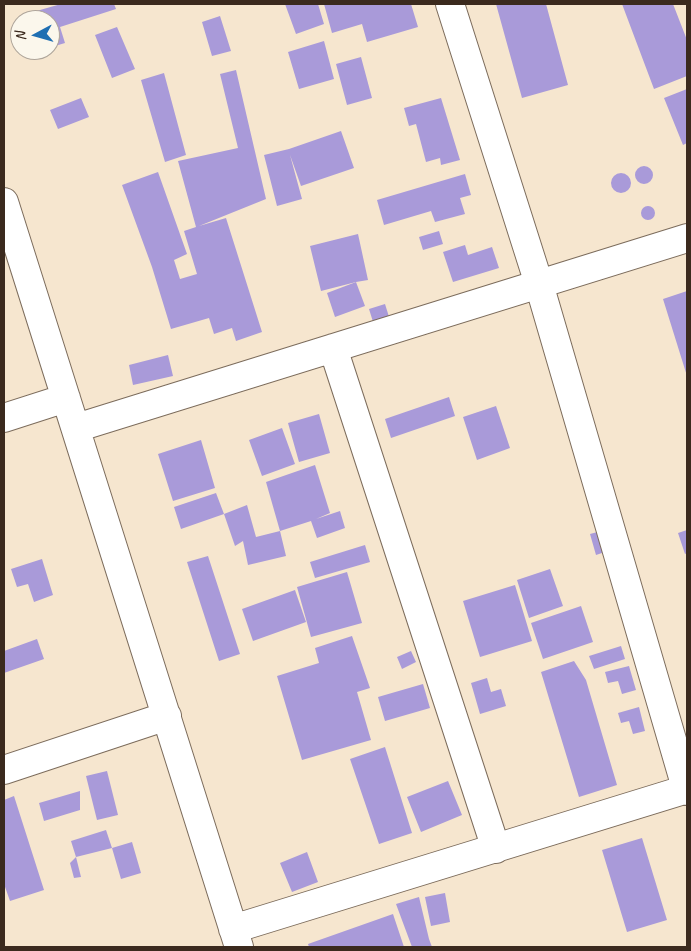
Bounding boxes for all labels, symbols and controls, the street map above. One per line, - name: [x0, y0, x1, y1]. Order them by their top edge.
- north arrow: [10, 10, 60, 60]
- text: N: [12, 31, 29, 42]

